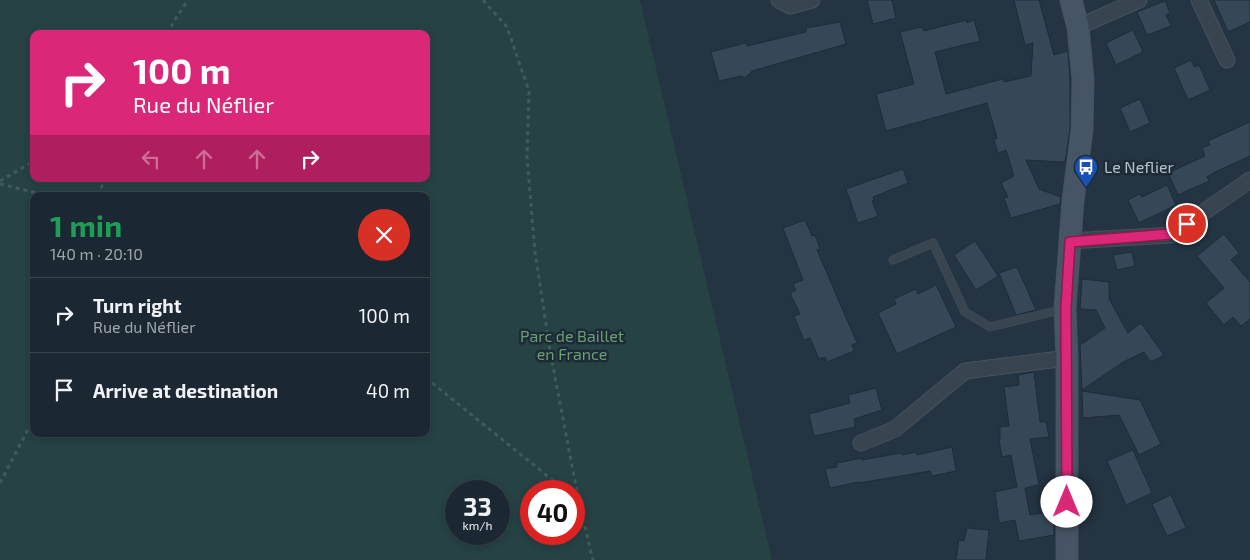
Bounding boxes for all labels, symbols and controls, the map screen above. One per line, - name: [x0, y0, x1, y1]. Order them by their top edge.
- text: 100 m: [133, 49, 231, 91]
- icon: right: [50, 50, 115, 115]
- text: Rue du Néflier: [133, 91, 274, 117]
- icon: left: [137, 145, 165, 173]
- icon: ahead: [190, 145, 218, 173]
- icon: ahead: [243, 145, 271, 173]
- icon: right: [296, 145, 324, 173]
- bus stop icon: Le Neflier: [1073, 154, 1099, 188]
- place label: Le Neflier: [1104, 157, 1174, 176]
- pin: [1166, 203, 1208, 245]
- text: 1 min: [50, 207, 122, 243]
- button: close: [358, 209, 410, 261]
- icon: arrive: [1173, 210, 1201, 238]
- text: 140 m · 20:10: [50, 244, 143, 263]
- text: Turn right: [93, 294, 181, 317]
- icon: right: [50, 301, 78, 329]
- text: 100 m: [359, 304, 410, 327]
- text: Rue du Néflier: [93, 317, 196, 336]
- park label: Parc de Baillet en France: [520, 326, 624, 363]
- icon: arrive: [50, 376, 78, 404]
- text: Arrive at destination: [93, 379, 278, 402]
- text: 40 m: [366, 379, 410, 402]
- position arrow: [1040, 475, 1092, 527]
- speed limit sign: 40: [520, 480, 585, 545]
- text: 33: [463, 491, 492, 521]
- text: km/h: [463, 518, 492, 532]

